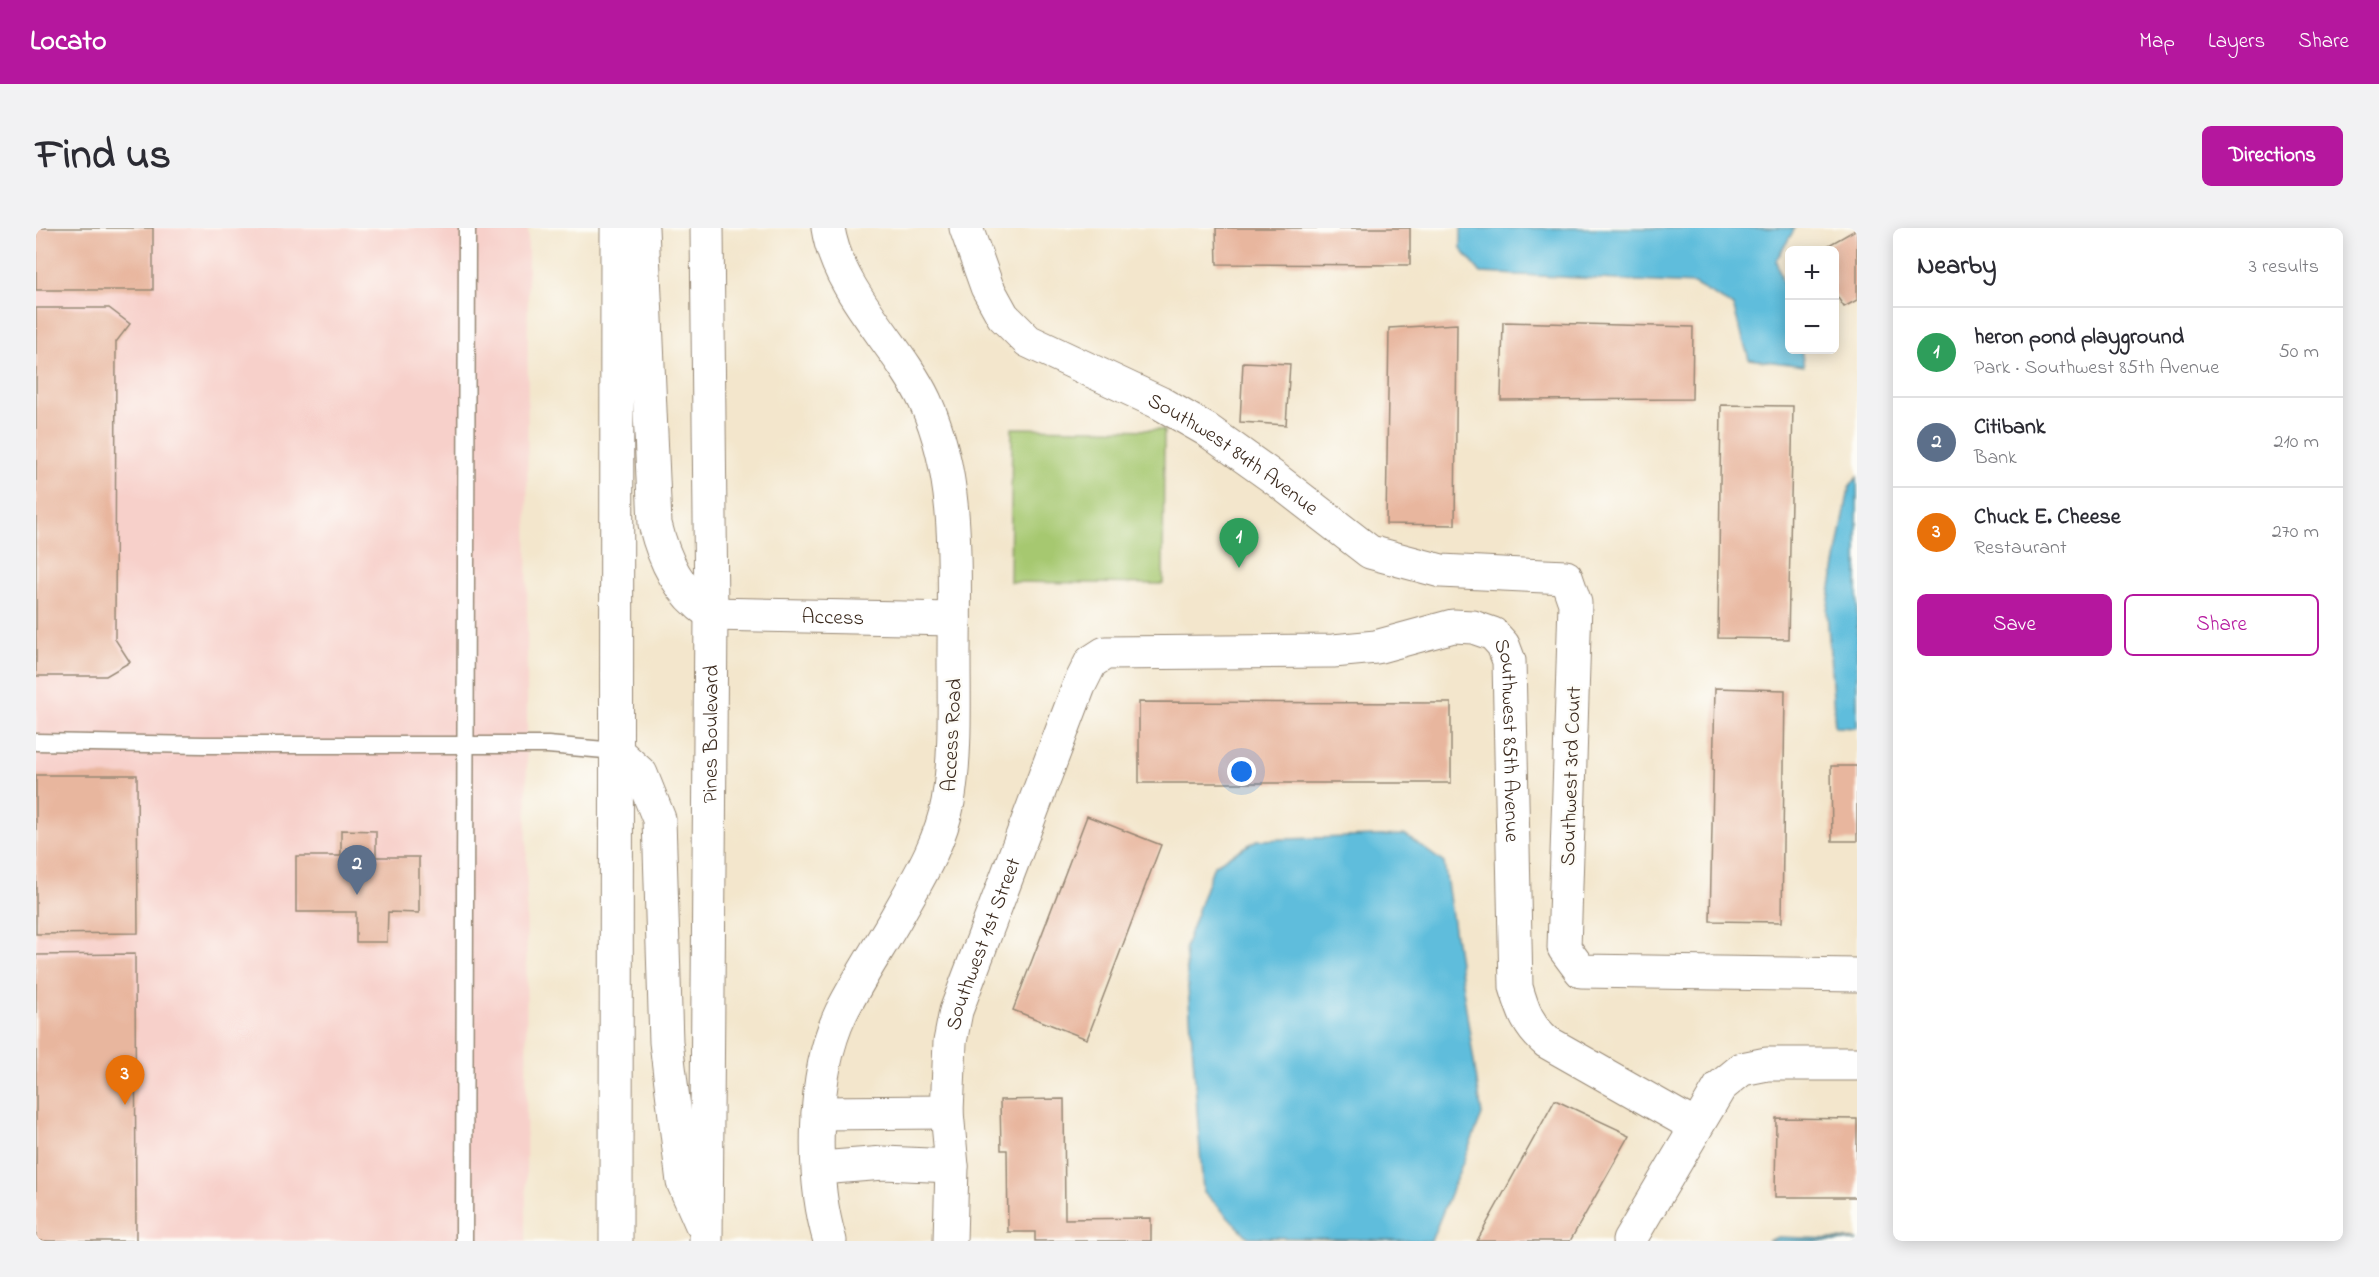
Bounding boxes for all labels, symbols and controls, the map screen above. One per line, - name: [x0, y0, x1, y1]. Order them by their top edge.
- text: Locato: [30, 22, 106, 63]
- text: Map: [2139, 27, 2175, 57]
- text: Layers: [2208, 27, 2265, 57]
- text: Share: [2298, 27, 2349, 57]
- text: Find us: [36, 126, 171, 187]
- button: Directions: [2202, 126, 2343, 186]
- map controls: [1785, 246, 1839, 354]
- button: +: [1785, 246, 1839, 300]
- text: Nearby: [1917, 248, 1996, 286]
- text: 3 results: [2249, 253, 2319, 282]
- button: −: [1785, 300, 1839, 354]
- text: heron pond playground: [1974, 322, 2184, 354]
- text: 1: [1933, 338, 1940, 367]
- text: 50 m: [2278, 338, 2319, 367]
- text: Park · Southwest 85th Avenue: [1974, 354, 2219, 383]
- street label: Southwest 84th Avenue: [1142, 386, 1325, 524]
- text: Citibank: [1974, 412, 2045, 444]
- text: 2: [1932, 428, 1941, 457]
- text: 210 m: [2274, 428, 2319, 457]
- text: Bank: [1974, 444, 2017, 473]
- text: Chuck E. Cheese: [1974, 502, 2121, 534]
- pin: 1: [1220, 518, 1258, 568]
- text: 3: [1932, 518, 1941, 547]
- text: 270 m: [2272, 518, 2319, 547]
- text: Restaurant: [1974, 534, 2067, 563]
- button: Save: [1917, 594, 2112, 656]
- button: Share: [2124, 594, 2319, 656]
- street label: Access: [801, 603, 864, 634]
- street label: Southwest 85th Avenue: [1485, 635, 1526, 843]
- street label: Pines Boulevard: [696, 665, 728, 803]
- street label: Access Road: [935, 678, 971, 792]
- street label: Southwest 3rd Court: [1554, 686, 1590, 866]
- your location: [1227, 757, 1256, 786]
- pin: 2: [338, 846, 376, 895]
- street label: Southwest 1st Street: [940, 854, 1030, 1033]
- pin: 3: [106, 1056, 145, 1105]

